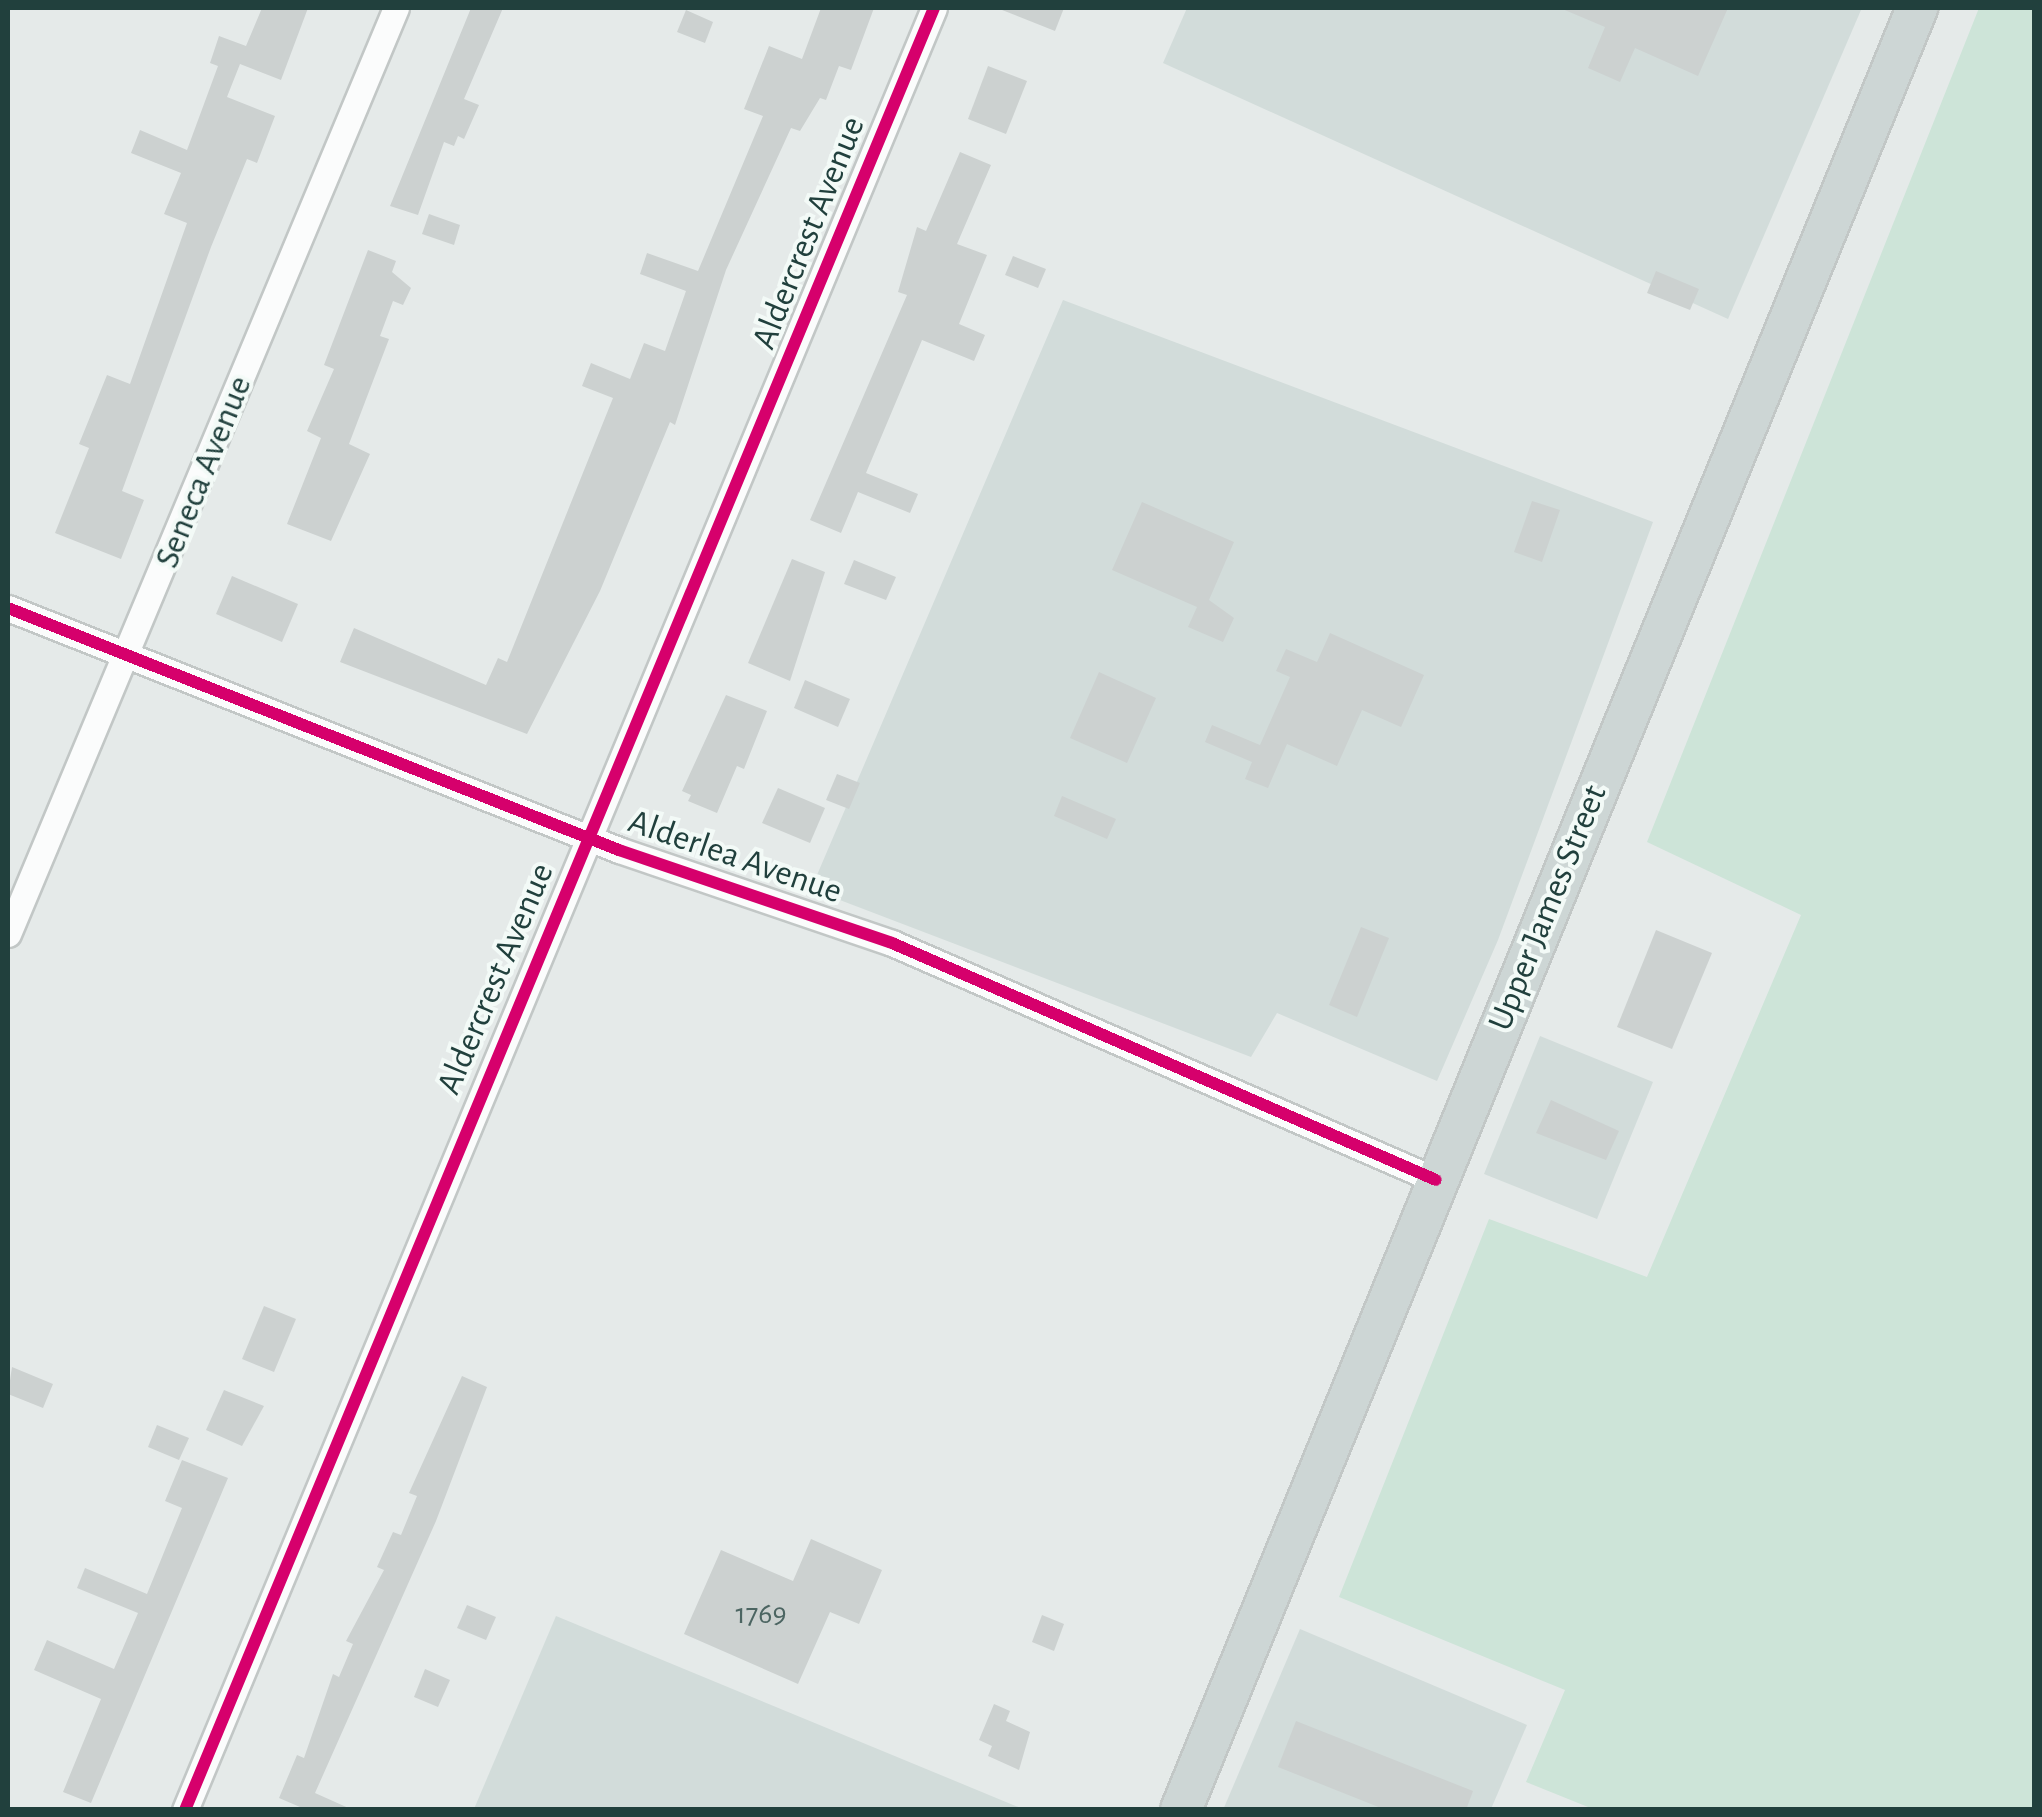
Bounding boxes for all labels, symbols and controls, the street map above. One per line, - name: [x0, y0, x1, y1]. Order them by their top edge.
- street label: Aldercrest Avenue: [743, 111, 875, 355]
- street label: Seneca Avenue: [146, 370, 262, 574]
- street label: Upper James Street: [1480, 779, 1616, 1037]
- street label: Alderlea Avenue: [623, 801, 847, 913]
- street label: Aldercrest Avenue: [428, 857, 564, 1101]
- house number: 1769: [735, 1596, 787, 1632]

